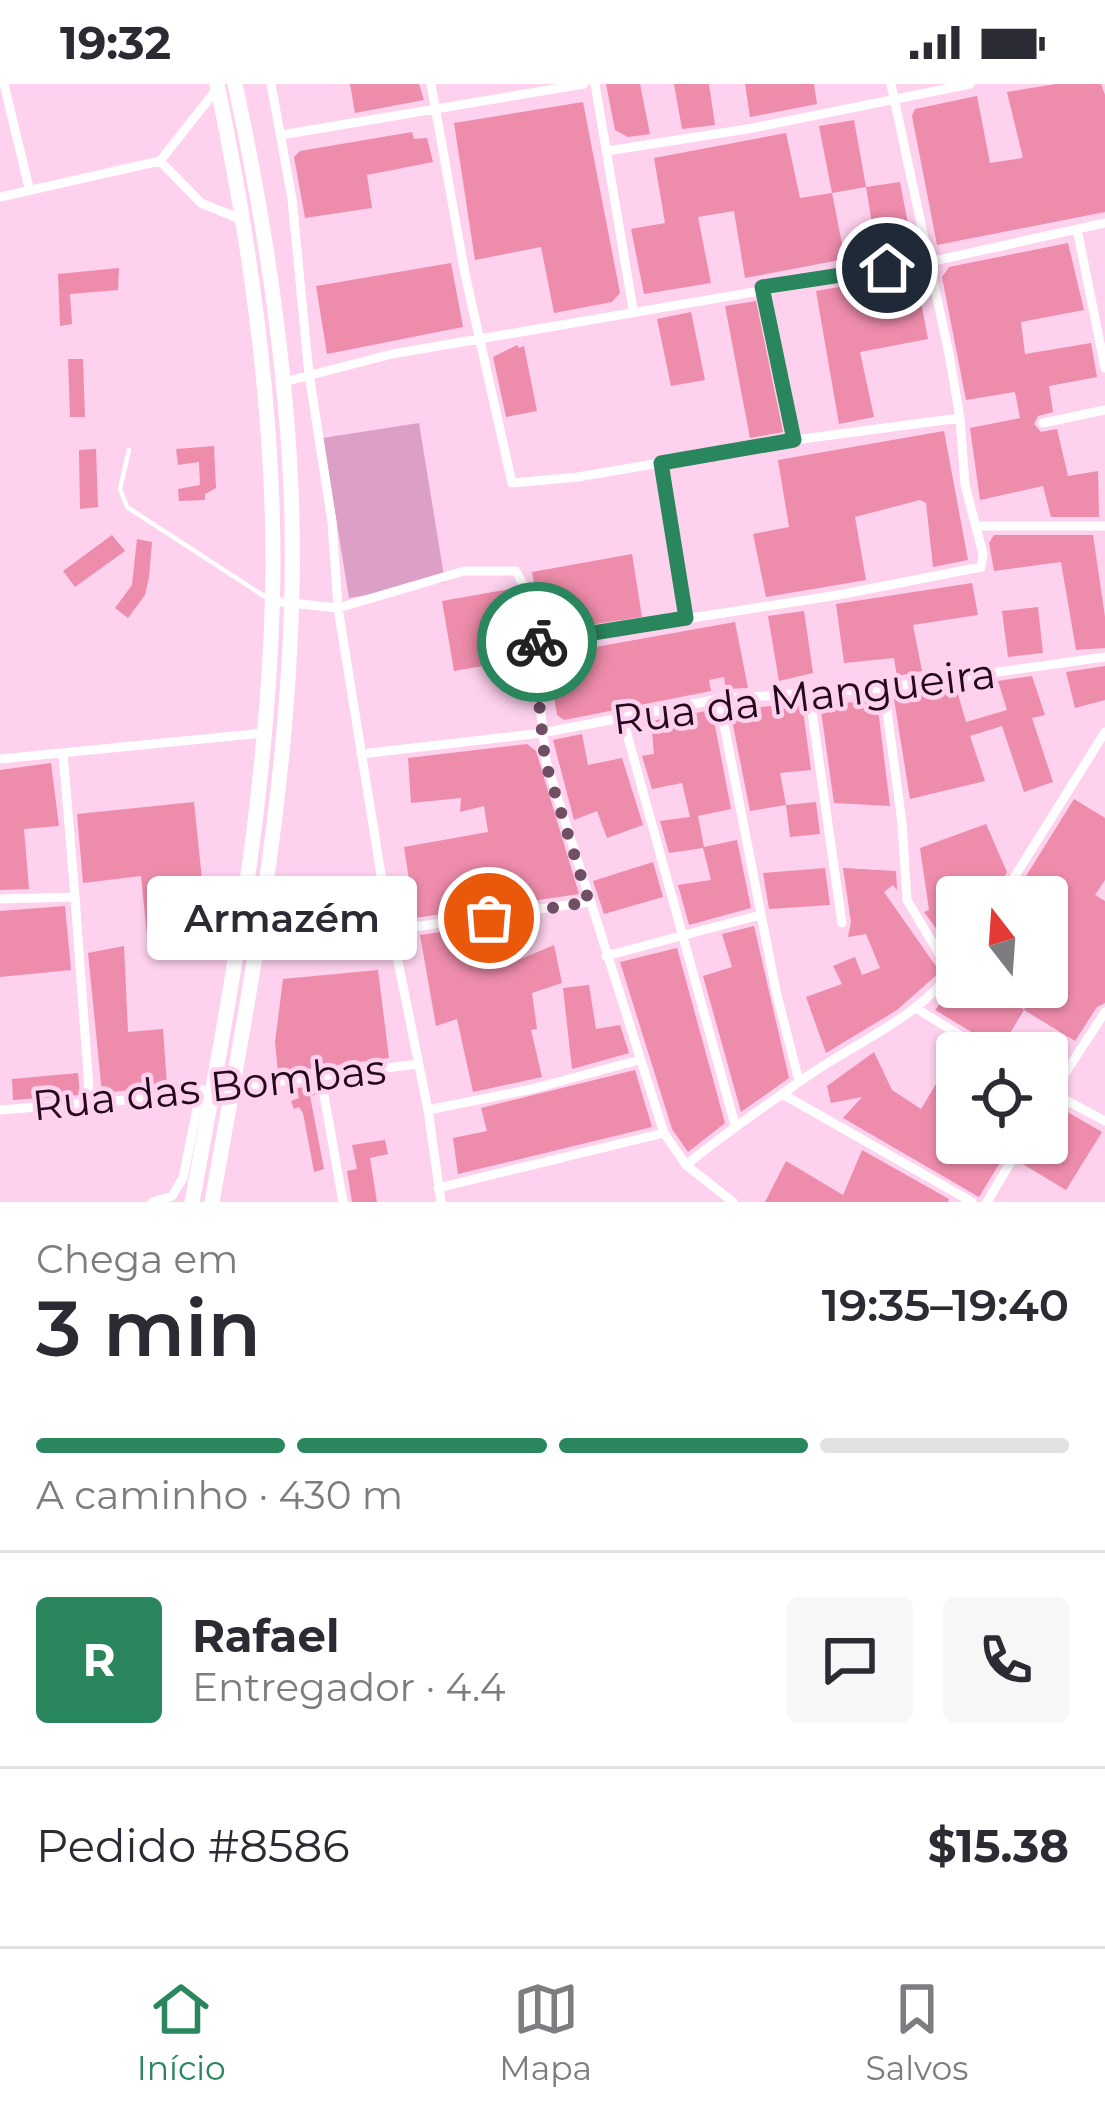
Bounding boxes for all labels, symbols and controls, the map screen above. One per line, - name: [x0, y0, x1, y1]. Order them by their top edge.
- text: 19:32: [60, 15, 171, 70]
- pin: [836, 217, 938, 319]
- icon: home: [854, 235, 920, 301]
- courier: [477, 582, 597, 702]
- icon: bike: [504, 609, 570, 675]
- street label: Rua da Mangueira: [610, 647, 998, 745]
- pin: [438, 867, 540, 969]
- callout: Armazém: [147, 876, 417, 960]
- north arrow: [936, 876, 1068, 1008]
- map controls: [936, 876, 1068, 1164]
- icon: bag: [456, 885, 522, 951]
- text: Armazém: [184, 894, 380, 942]
- button: locate: [936, 1032, 1068, 1164]
- street label: Rua das Bombas: [30, 1043, 388, 1131]
- text: Chega em: [36, 1235, 238, 1283]
- text: 19:35–19:40: [822, 1277, 1069, 1332]
- text: 3 min: [36, 1280, 261, 1376]
- text: A caminho · 430 m: [36, 1471, 403, 1519]
- button: chat: [787, 1597, 913, 1723]
- button: phone: [943, 1597, 1069, 1723]
- text: Rafael: [192, 1608, 339, 1663]
- text: R: [82, 1632, 116, 1687]
- text: Entregador · 4.4: [192, 1663, 506, 1711]
- text: Pedido #8586: [36, 1818, 350, 1873]
- text: $15.38: [928, 1818, 1069, 1873]
- tab: Início: [137, 1976, 226, 2088]
- tab: Mapa: [499, 1976, 592, 2088]
- tab: Salvos: [865, 1976, 968, 2088]

